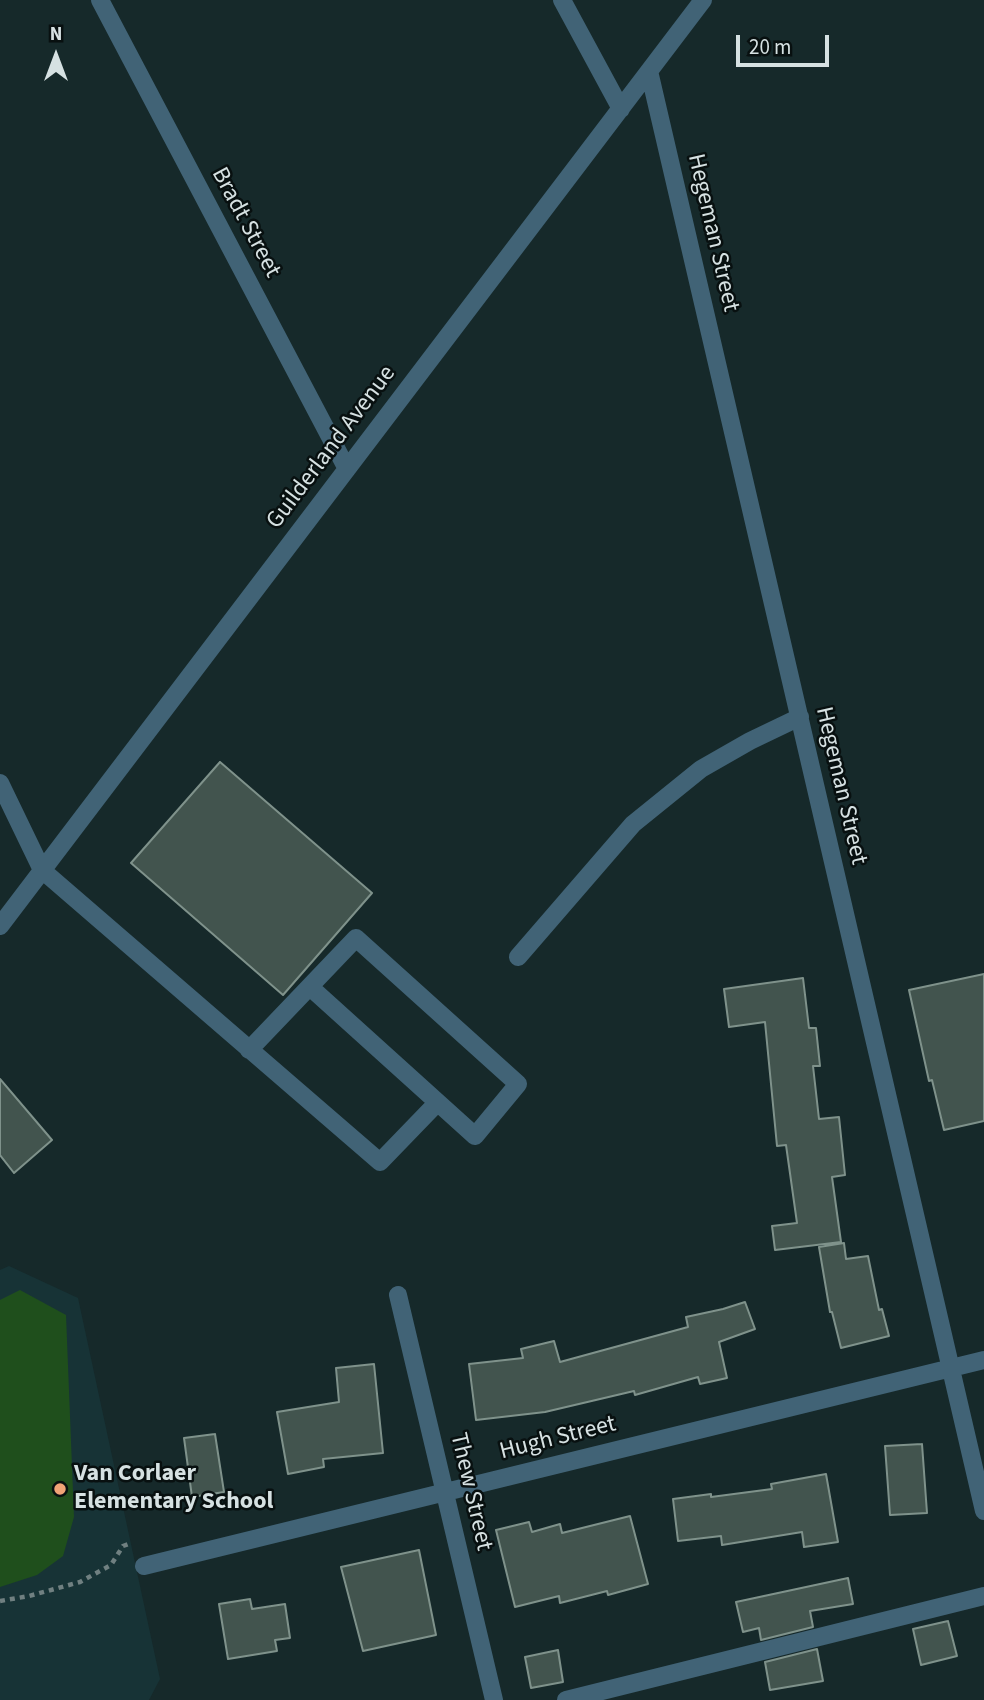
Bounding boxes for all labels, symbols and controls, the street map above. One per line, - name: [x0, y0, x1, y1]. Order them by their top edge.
- north arrow: [21, 21, 91, 91]
- text: N: [50, 21, 62, 48]
- scale bar: [739, 21, 832, 65]
- text: 20 m: [749, 32, 791, 62]
- street label: Hegeman Street: [680, 151, 744, 315]
- street label: Bradt Street: [204, 163, 286, 283]
- street label: Guilderland Avenue: [261, 361, 403, 535]
- street label: Hegeman Street: [808, 704, 872, 868]
- street label: Hugh Street: [497, 1411, 619, 1467]
- street label: Thew Street: [442, 1430, 498, 1554]
- place label: Van Corlaer Elementary School: [74, 1461, 273, 1517]
- marker: Van Corlaer Elementary School: [52, 1481, 68, 1497]

